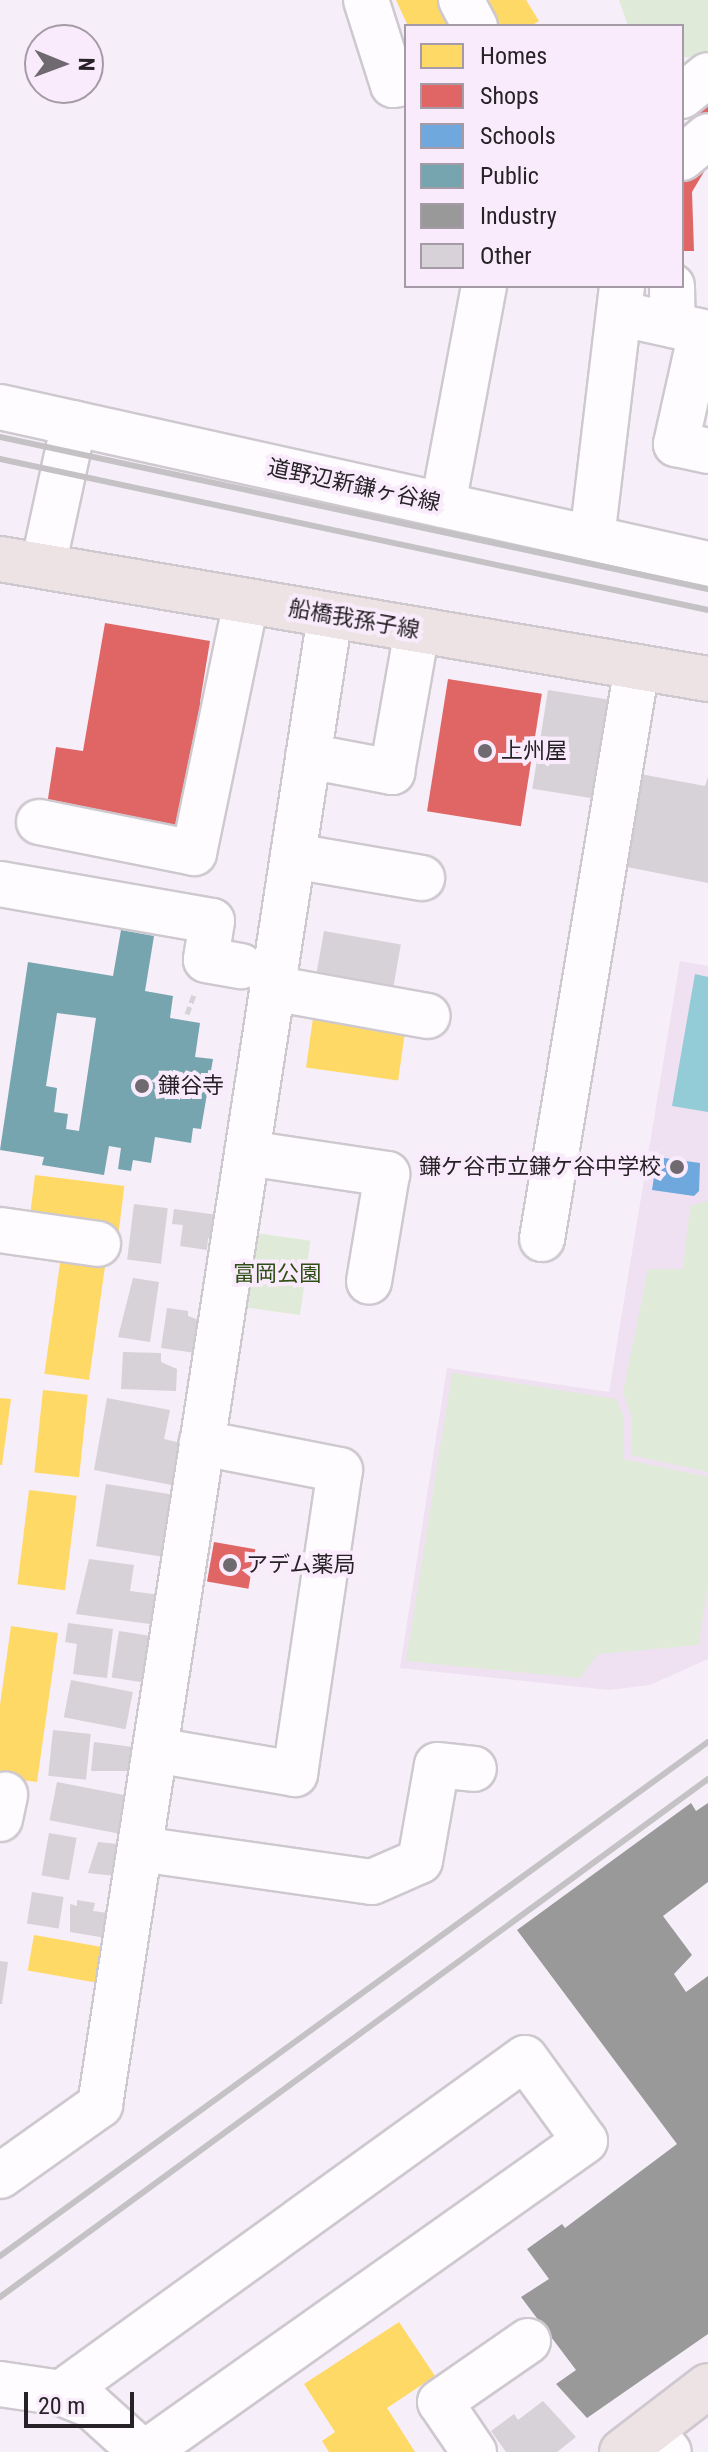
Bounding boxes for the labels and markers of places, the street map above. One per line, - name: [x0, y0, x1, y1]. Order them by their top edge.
- place label: 上州屋: [501, 738, 567, 764]
- marker: 上州屋: [476, 742, 494, 760]
- place label: 鎌谷寺: [158, 1073, 224, 1099]
- marker: 鎌谷寺: [133, 1077, 151, 1095]
- place label: 鎌ケ谷市立鎌ケ谷中学校: [419, 1154, 661, 1180]
- marker: 鎌ケ谷市立鎌ケ谷中学校: [668, 1158, 686, 1176]
- place label: アデム薬局: [246, 1552, 356, 1578]
- marker: アデム薬局: [221, 1556, 239, 1574]

